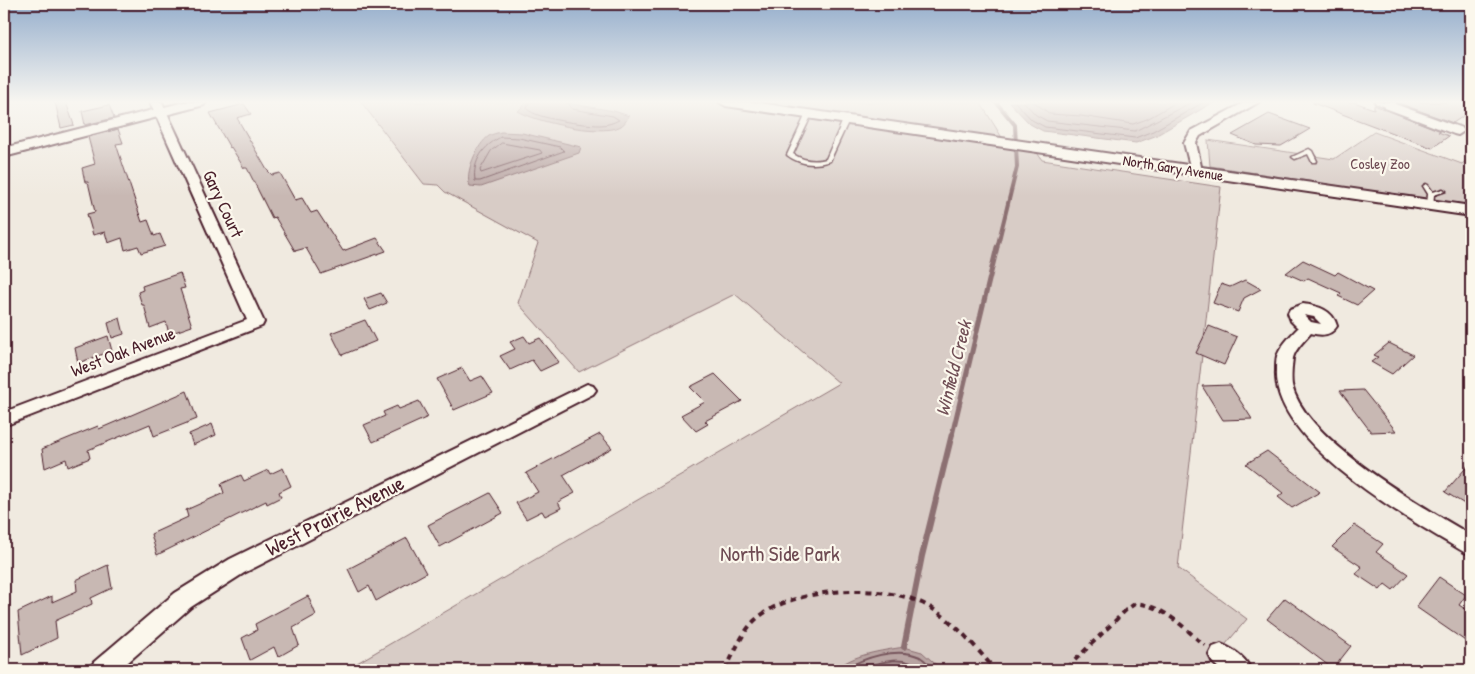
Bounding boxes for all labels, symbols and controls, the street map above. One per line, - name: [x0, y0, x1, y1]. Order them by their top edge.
- street label: North Gary Avenue: [1121, 149, 1225, 186]
- park label: Cosley Zoo: [1350, 153, 1410, 174]
- street label: Gary Court: [197, 166, 250, 242]
- water label: Winfield Creek: [929, 316, 978, 418]
- street label: West Oak Avenue: [67, 320, 179, 383]
- street label: West Prairie Avenue: [261, 468, 409, 563]
- park label: North Side Park: [720, 539, 840, 568]

